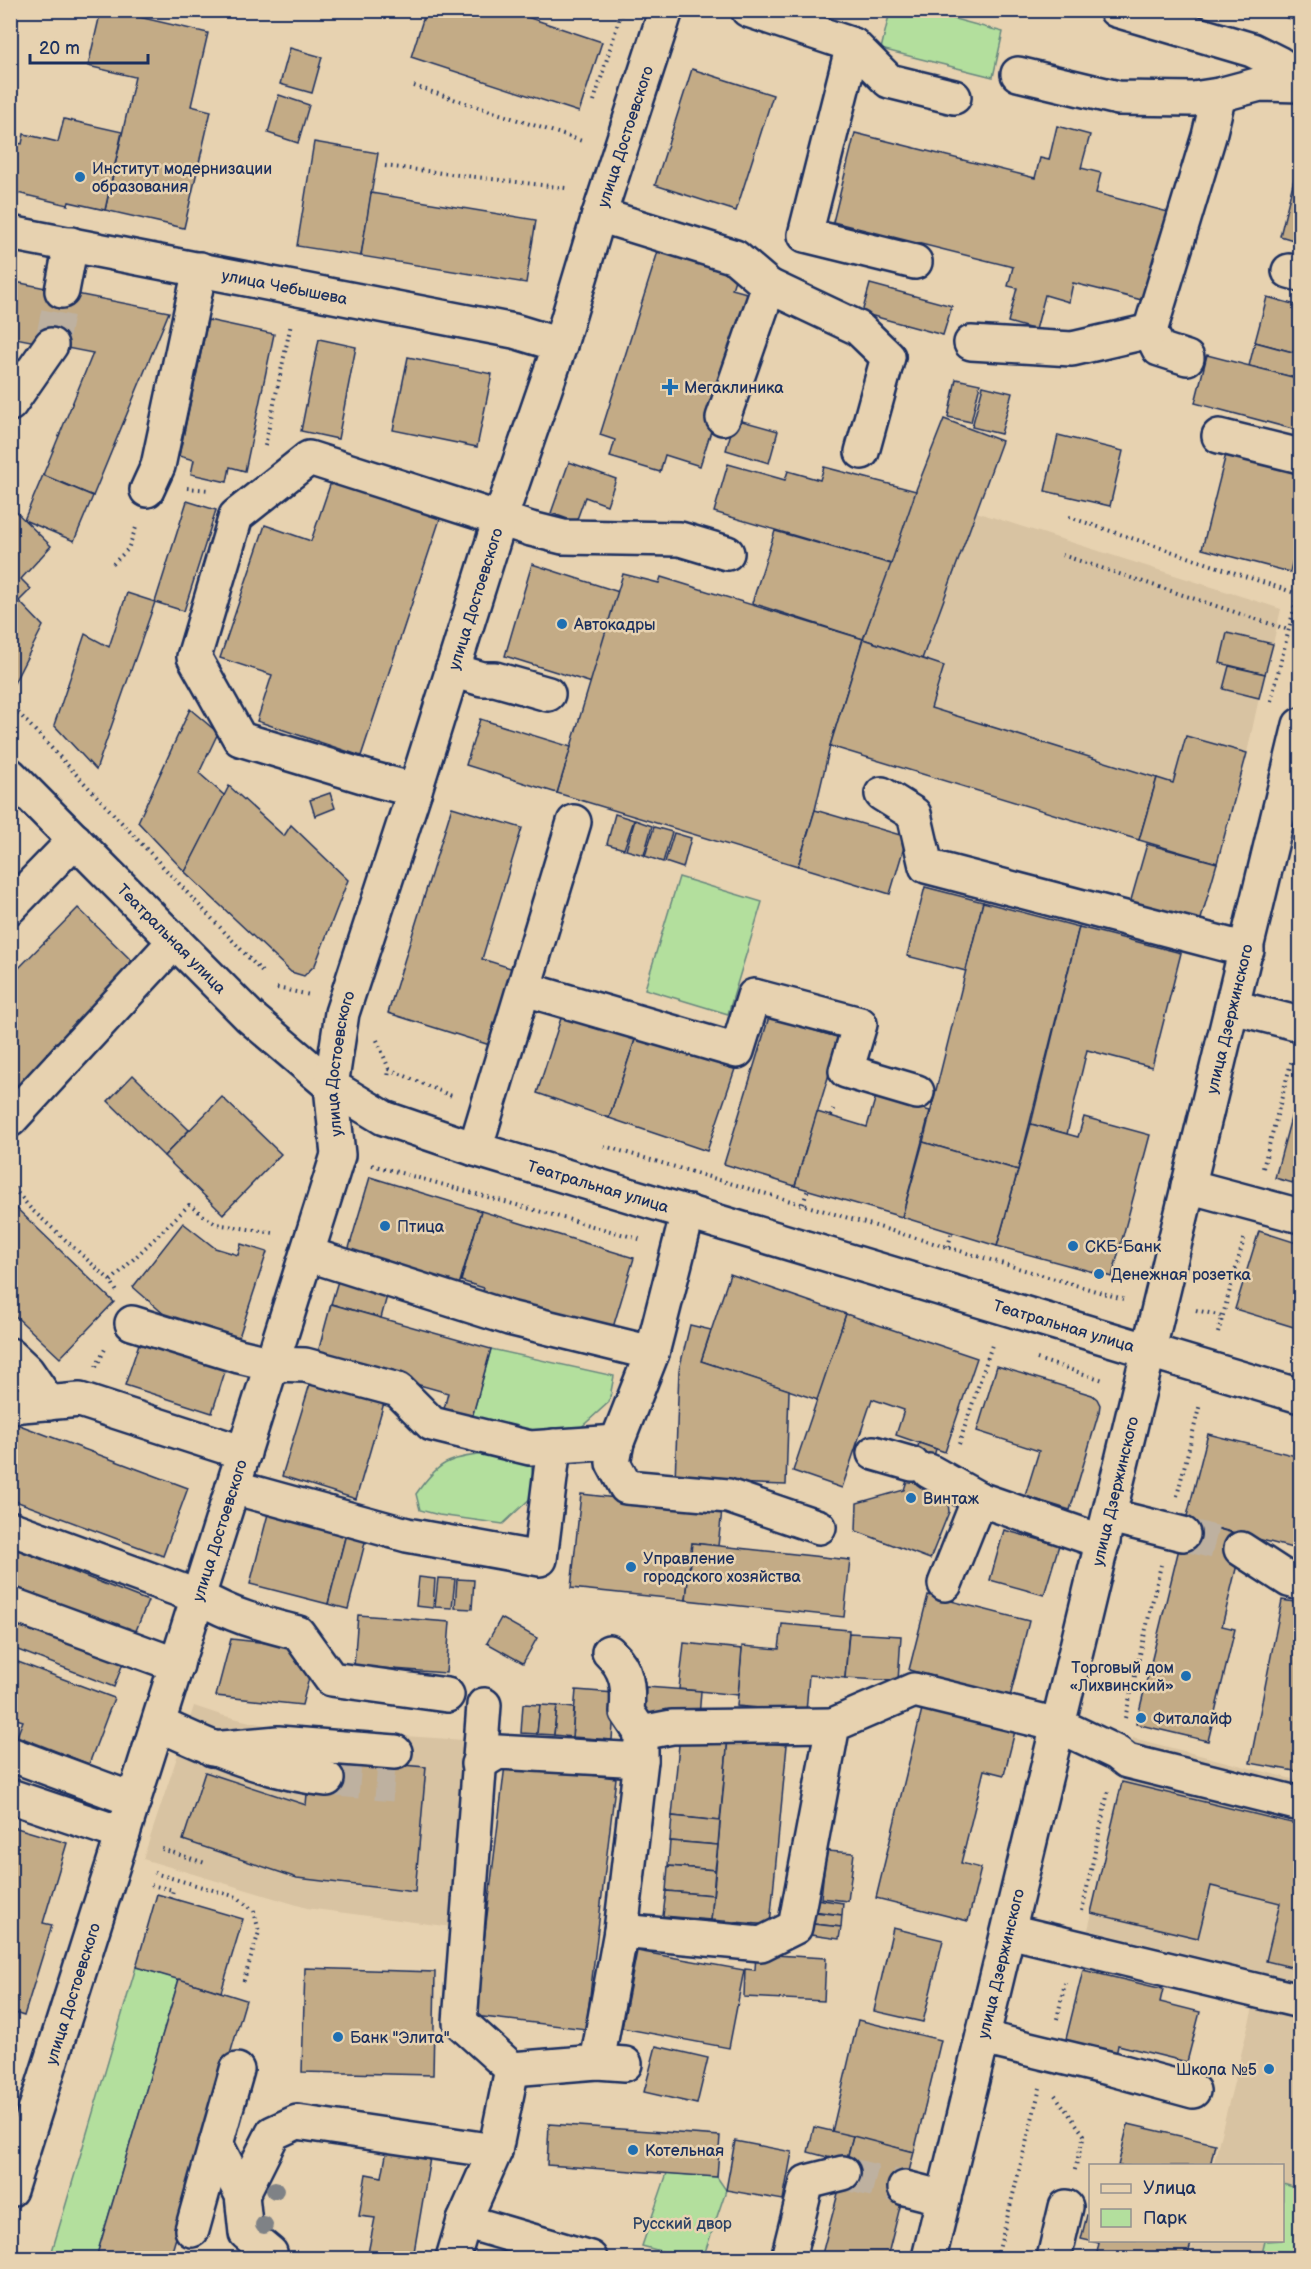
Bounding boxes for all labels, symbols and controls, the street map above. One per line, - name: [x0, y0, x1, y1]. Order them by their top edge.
- scale bar: [30, 27, 148, 65]
- text: 20 m: [39, 38, 80, 59]
- street label: улица Достоевского: [594, 64, 658, 210]
- place label: Институт модернизации образования: [92, 160, 272, 197]
- marker: Институт модернизации образования: [73, 170, 87, 184]
- street label: улица Чебышева: [220, 266, 350, 310]
- marker: Мегаклиника: [661, 378, 679, 396]
- place label: Мегаклиника: [684, 379, 784, 398]
- street label: улица Достоевского: [445, 526, 508, 672]
- place label: Автокадры: [573, 616, 656, 635]
- marker: Автокадры: [555, 617, 569, 631]
- street label: Театральная улица: [112, 881, 230, 999]
- street label: улица Дзержинского: [1203, 942, 1258, 1096]
- street label: улица Достоевского: [323, 989, 360, 1137]
- street label: Театральная улица: [525, 1157, 671, 1218]
- place label: Птица: [397, 1218, 445, 1237]
- marker: Птица: [378, 1219, 392, 1233]
- place label: СКБ-Банк: [1085, 1238, 1162, 1257]
- marker: СКБ-Банк: [1066, 1239, 1080, 1253]
- place label: Денежная розетка: [1111, 1266, 1252, 1285]
- marker: Денежная розетка: [1092, 1267, 1106, 1281]
- street label: Театральная улица: [990, 1297, 1137, 1357]
- street label: улица Дзержинского: [1089, 1415, 1143, 1568]
- street label: улица Достоевского: [189, 1458, 252, 1604]
- place label: Винтаж: [923, 1490, 980, 1509]
- marker: Винтаж: [904, 1491, 918, 1505]
- place label: Управление городского хозяйства: [643, 1550, 801, 1587]
- marker: Управление городского хозяйства: [624, 1560, 638, 1574]
- place label: Торговый дом «Лихвинский»: [1070, 1659, 1174, 1696]
- marker: Торговый дом «Лихвинский»: [1179, 1669, 1193, 1683]
- place label: Фиталайф: [1153, 1710, 1232, 1729]
- marker: Фиталайф: [1134, 1711, 1148, 1725]
- street label: улица Дзержинского: [974, 1887, 1029, 2041]
- street label: улица Достоевского: [42, 1921, 105, 2067]
- place label: Банк "Элита": [350, 2029, 450, 2048]
- marker: Банк "Элита": [331, 2030, 345, 2044]
- place label: Школа №5: [1176, 2061, 1257, 2080]
- marker: Школа №5: [1262, 2062, 1276, 2076]
- place label: Котельная: [645, 2142, 724, 2161]
- marker: Котельная: [626, 2143, 640, 2157]
- legend: [1089, 2164, 1284, 2242]
- text: Улица: [1143, 2178, 1197, 2199]
- text: Парк: [1143, 2208, 1187, 2229]
- park label: Русский двор: [632, 2215, 732, 2234]

